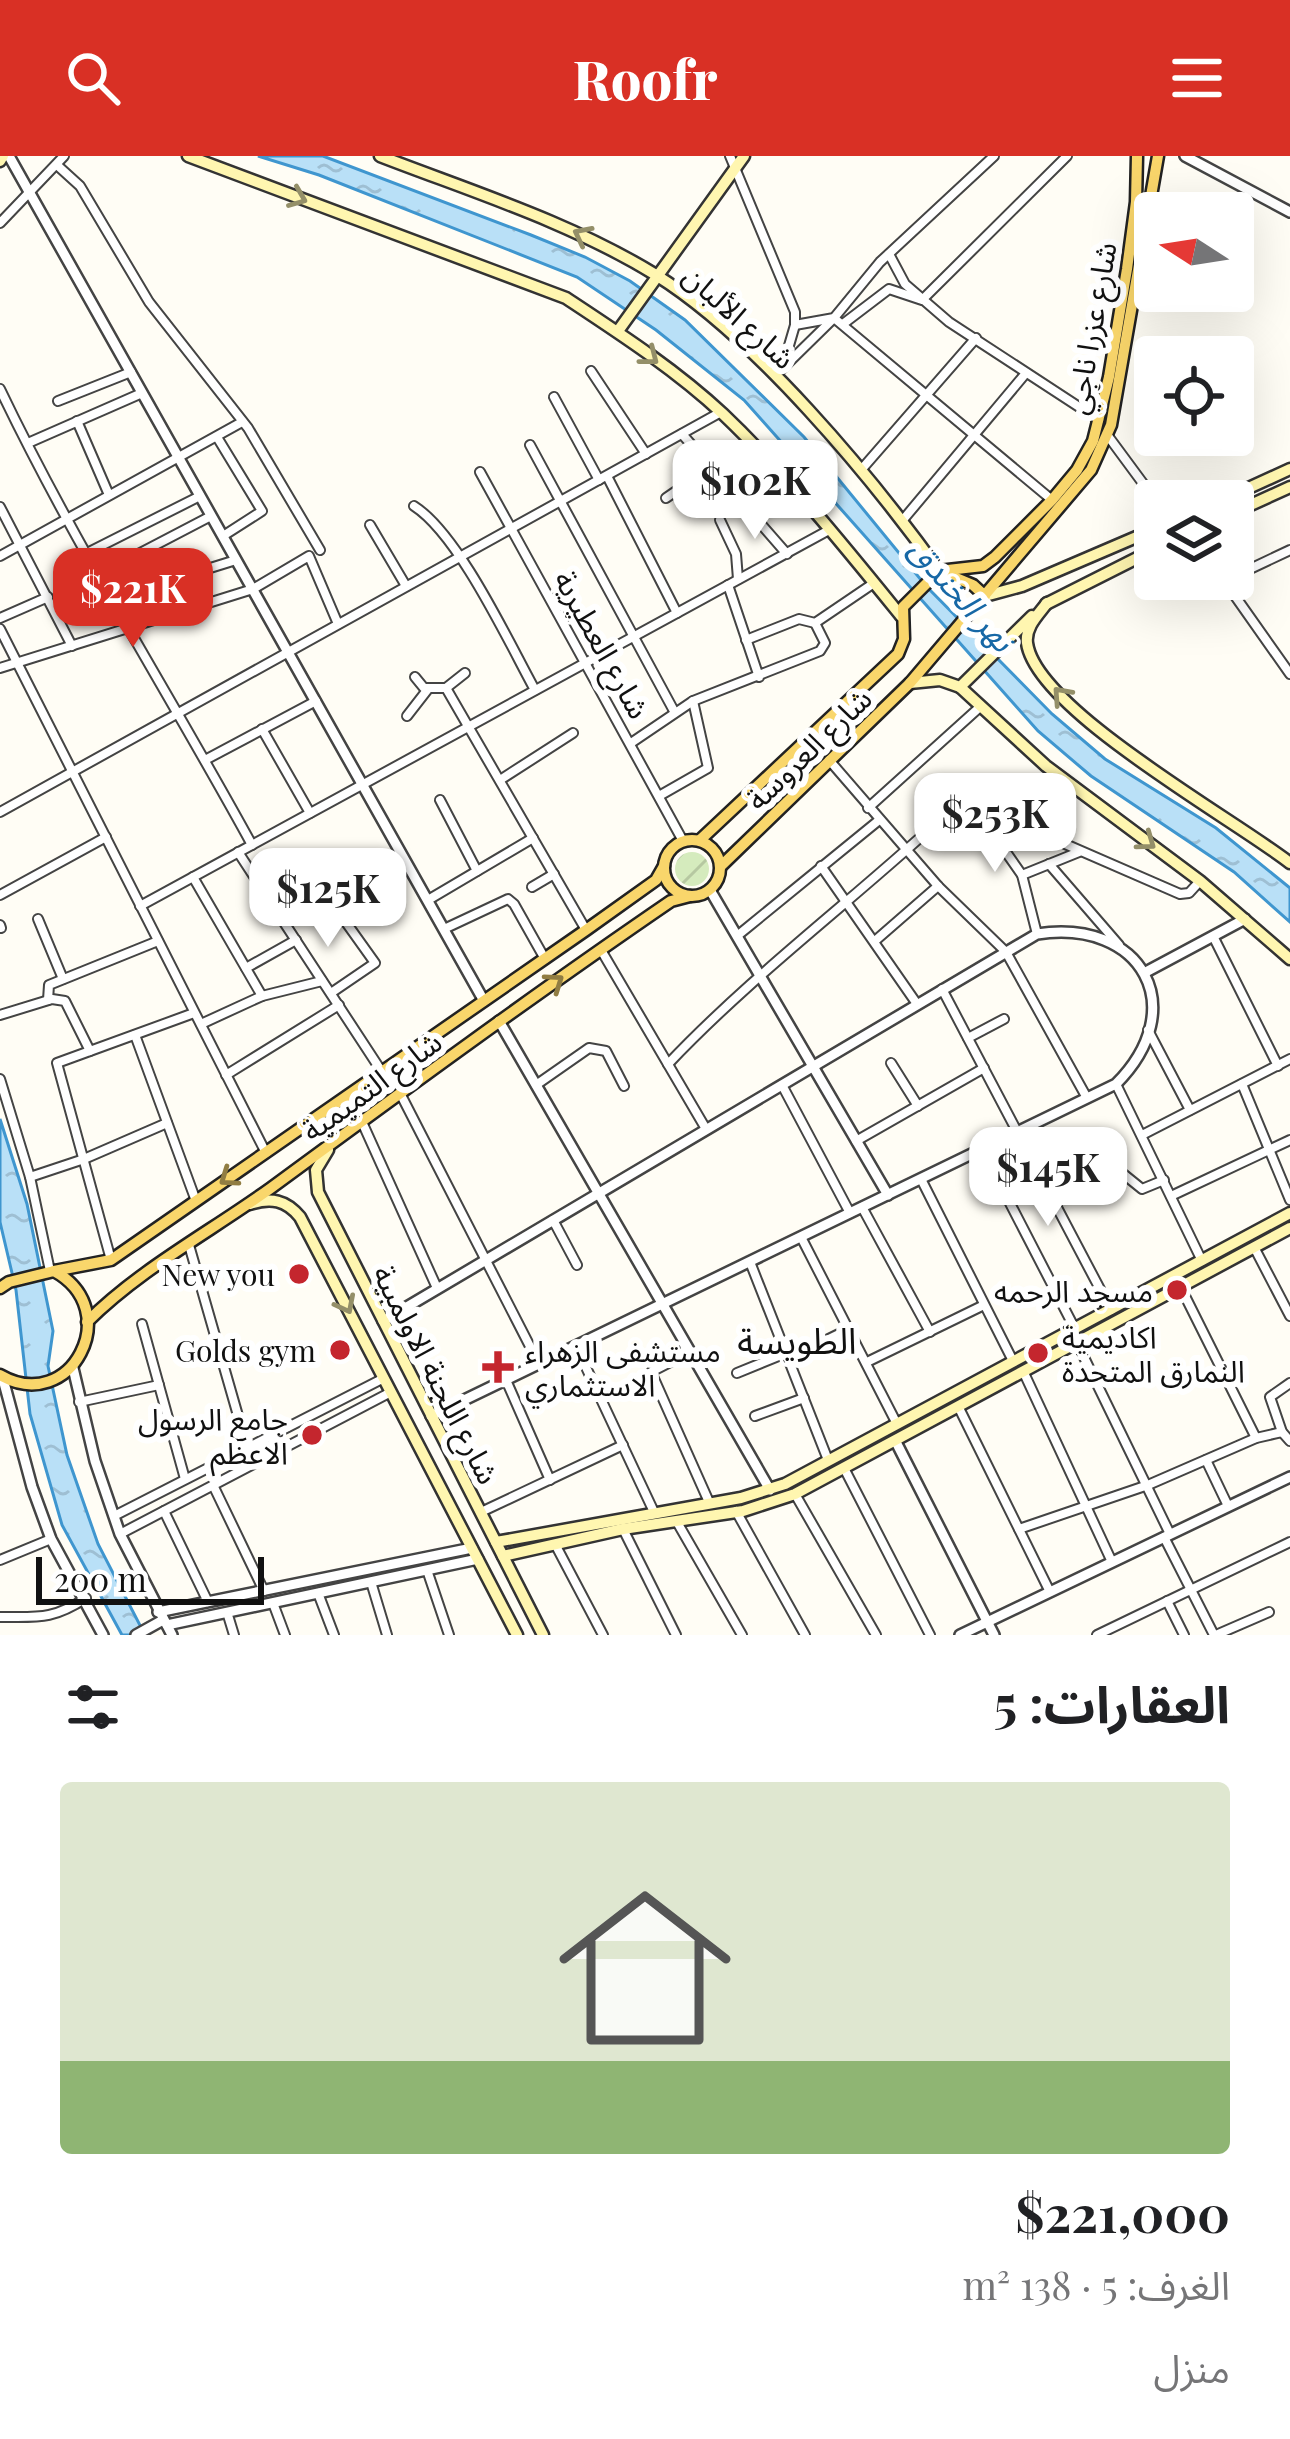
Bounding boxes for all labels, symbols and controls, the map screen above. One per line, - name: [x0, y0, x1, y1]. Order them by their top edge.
- text: Roofr: [573, 42, 717, 114]
- icon: search: [60, 45, 126, 111]
- icon: menu: [1164, 45, 1230, 111]
- one-way arrow: [286, 184, 307, 208]
- north arrow: [1134, 192, 1254, 312]
- map controls: [1134, 192, 1254, 600]
- one-way arrow: [572, 227, 594, 250]
- street label: شارع عزرا ناجي: [1055, 239, 1130, 418]
- street label: شارع الألبان: [673, 255, 805, 380]
- button: locate: [1134, 336, 1254, 456]
- one-way arrow: [637, 343, 659, 364]
- pin: $102K: [671, 440, 839, 542]
- text: $102K: [700, 453, 810, 505]
- button: layers: [1134, 480, 1254, 600]
- water label: نهر الخندق: [900, 527, 1028, 661]
- pin: $221K: [49, 548, 217, 650]
- text: $221K: [80, 561, 186, 613]
- street label: شارع العطيرية: [542, 563, 660, 727]
- street label: شارع العروسة: [737, 678, 882, 821]
- one-way arrow: [1054, 687, 1075, 708]
- pin: $253K: [911, 773, 1079, 875]
- text: $253K: [941, 786, 1049, 838]
- one-way arrow: [1134, 827, 1155, 849]
- pin: $125K: [244, 848, 412, 950]
- text: $125K: [276, 861, 380, 913]
- one-way arrow: [542, 974, 564, 996]
- street label: شارع التميمية: [293, 1021, 451, 1153]
- pin: $145K: [964, 1127, 1132, 1229]
- text: $145K: [996, 1140, 1100, 1192]
- one-way arrow: [220, 1164, 242, 1186]
- place label: New you: [162, 1254, 275, 1294]
- street label: شارع اللجنة الاولمبية: [361, 1258, 509, 1492]
- marker: New you: [286, 1261, 312, 1287]
- place label: مسجد الرحمه: [994, 1270, 1153, 1310]
- marker: مسجد الرحمه: [1164, 1277, 1190, 1303]
- one-way arrow: [331, 1292, 354, 1314]
- district label: الطويسة: [737, 1315, 857, 1363]
- place label: اكاديمية النمارق المتحدة: [1062, 1316, 1245, 1390]
- place label: Golds gym: [175, 1330, 316, 1370]
- place label: مستشفى الزهراء الاستثماري: [525, 1330, 721, 1409]
- marker: Golds gym: [327, 1337, 353, 1363]
- marker: اكاديمية النمارق المتحدة: [1025, 1340, 1051, 1366]
- marker: مستشفى الزهراء الاستثماري: [482, 1351, 514, 1383]
- place label: جامع الرسول الاعظم: [138, 1398, 288, 1477]
- marker: جامع الرسول الاعظم: [299, 1422, 325, 1448]
- scale bar: [36, 1551, 264, 1604]
- text: 200 m: [54, 1556, 147, 1600]
- text: العقارات: 5: [994, 1668, 1230, 1736]
- icon: filters: [60, 1674, 126, 1740]
- icon: home: [537, 1860, 753, 2076]
- text: $221,000: [1015, 2178, 1230, 2246]
- text: الغرف: 5 · 138 m²: [962, 2258, 1230, 2310]
- text: منزل: [1154, 2341, 1230, 2393]

